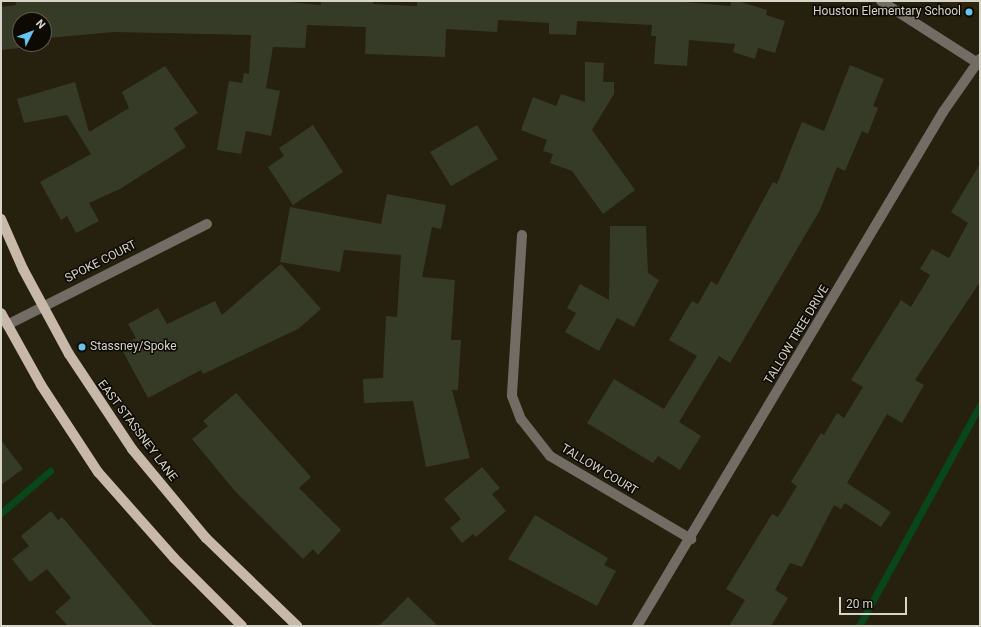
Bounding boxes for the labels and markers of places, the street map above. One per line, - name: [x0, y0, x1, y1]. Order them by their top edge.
- place label: Houston Elementary School: [813, 5, 961, 19]
- marker: Houston Elementary School: [964, 7, 974, 17]
- place label: Stassney/Spoke: [90, 340, 177, 354]
- marker: Stassney/Spoke: [77, 342, 87, 352]

